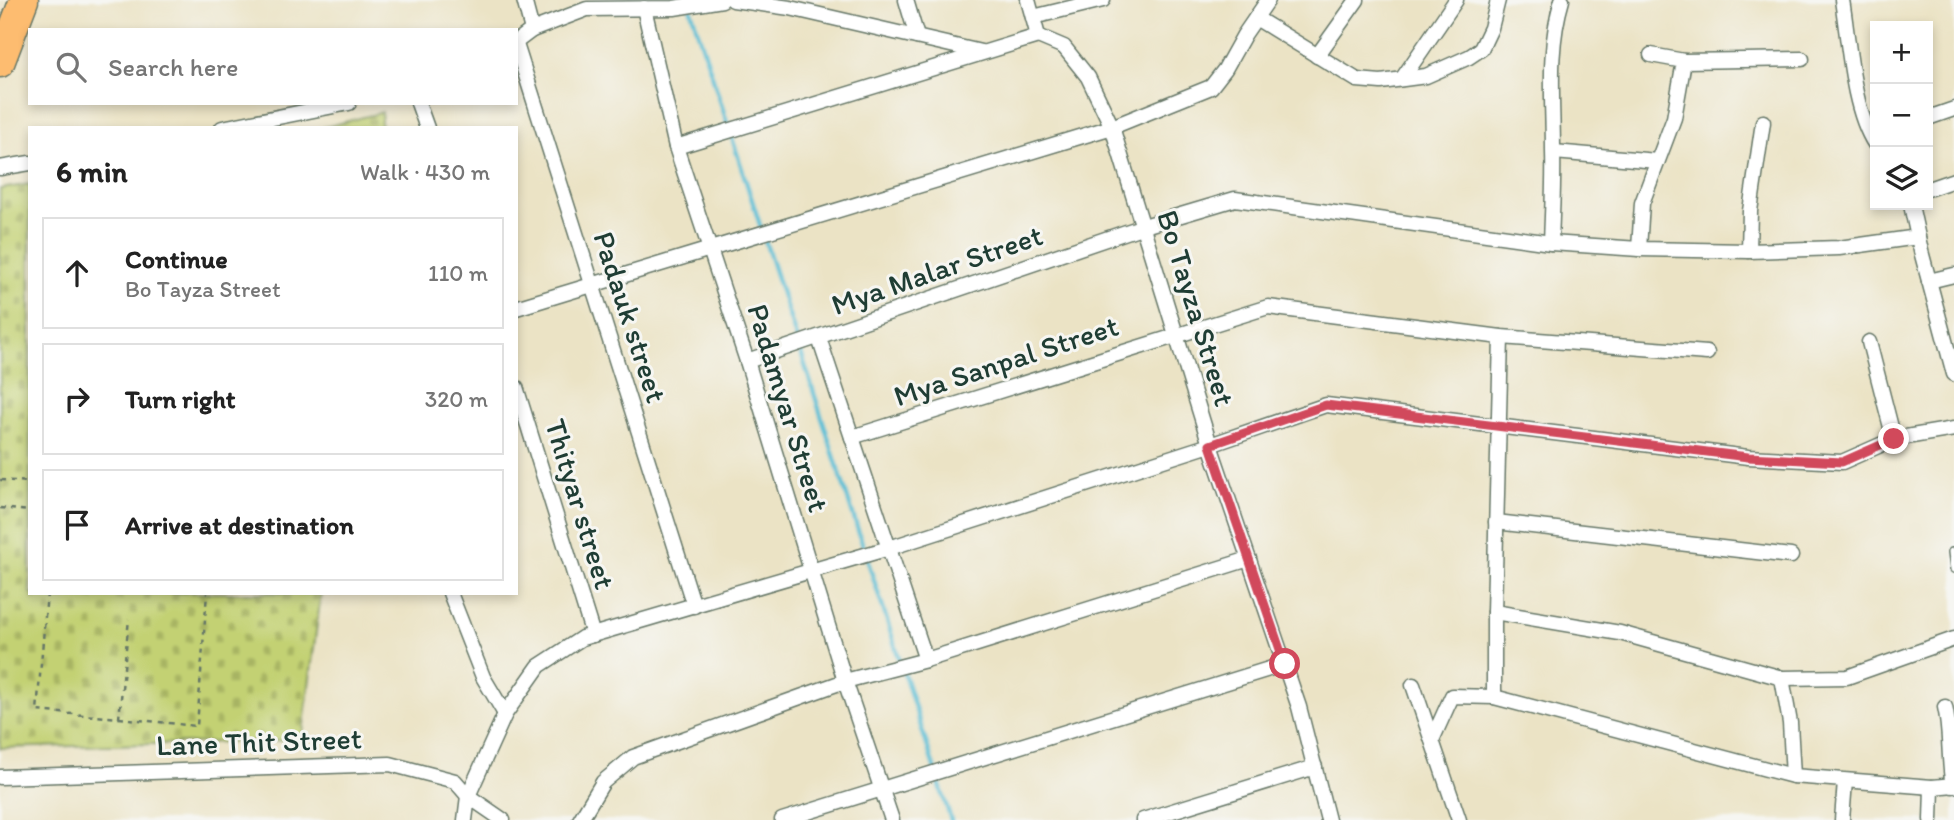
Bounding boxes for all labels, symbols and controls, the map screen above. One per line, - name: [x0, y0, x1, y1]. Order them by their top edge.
- map controls: [1870, 21, 1933, 210]
- button: +: [1870, 21, 1933, 84]
- search box: [28, 28, 518, 105]
- icon: search: [52, 48, 90, 86]
- text: Search here: [108, 51, 238, 83]
- button: −: [1870, 84, 1933, 147]
- button: layers: [1870, 147, 1933, 210]
- text: 6 min: [56, 153, 128, 190]
- text: Walk · 430 m: [360, 158, 490, 186]
- street label: Bo Tayza Street: [1149, 205, 1244, 410]
- street label: Mya Malar Street: [826, 216, 1047, 323]
- street label: Padauk street: [585, 227, 676, 407]
- text: Continue: [125, 243, 228, 275]
- icon: ahead: [58, 254, 96, 292]
- text: 110 m: [428, 259, 488, 287]
- text: Bo Tayza Street: [125, 275, 281, 303]
- street label: Padamyar Street: [739, 299, 838, 516]
- street label: Mya Sanpal Street: [889, 307, 1123, 414]
- icon: right: [58, 380, 96, 418]
- text: Turn right: [125, 383, 236, 415]
- text: 320 m: [425, 385, 488, 413]
- street label: Thityar street: [537, 414, 624, 593]
- route end: [1878, 423, 1909, 454]
- icon: arrive: [58, 506, 96, 544]
- text: Arrive at destination: [125, 509, 354, 541]
- route start: [1269, 648, 1300, 679]
- street label: Lane Thit Street: [155, 719, 362, 764]

